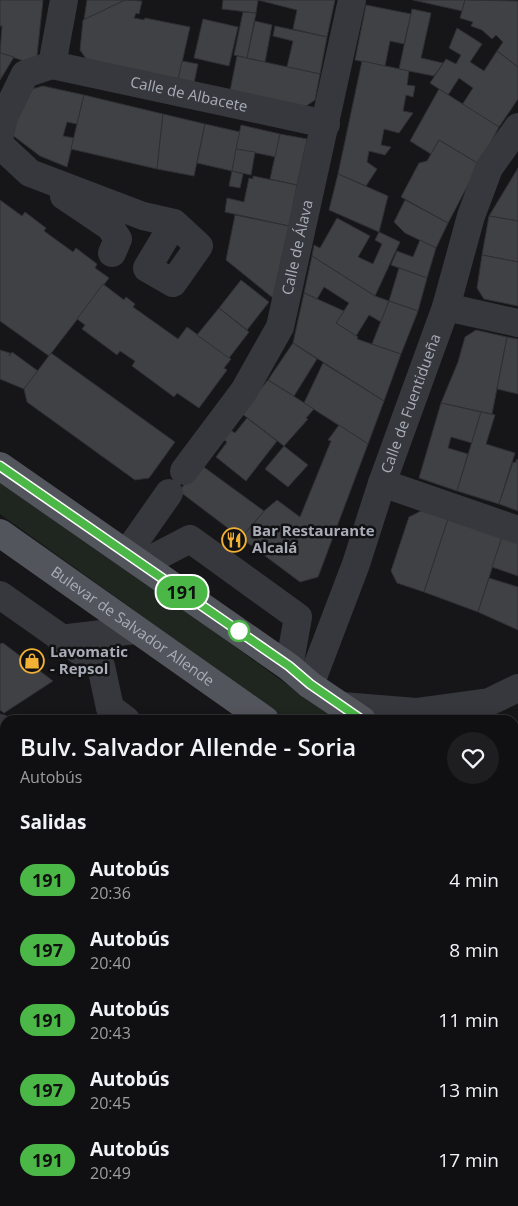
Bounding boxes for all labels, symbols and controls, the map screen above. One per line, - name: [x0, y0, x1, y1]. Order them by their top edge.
- street label: Calle de Albacete: [129, 71, 250, 116]
- street label: Calle de Álava: [276, 198, 317, 297]
- street label: Calle de Fuentidueña: [375, 331, 445, 476]
- place label: Bar Restaurante Alcalá: [252, 520, 375, 557]
- restaurant icon: Bar Restaurante Alcalá: [221, 527, 247, 553]
- street label: Bulevar de Salvador Allende: [47, 561, 219, 690]
- line badge: 191: [153, 576, 211, 608]
- text: 191: [167, 580, 197, 604]
- unlabelled marker: [228, 620, 250, 642]
- place label: Lavomatic - Repsol: [50, 641, 128, 678]
- shop icon: Lavomatic - Repsol: [19, 648, 45, 674]
- text: Bulv. Salvador Allende - Soria: [20, 730, 356, 763]
- button: heart: [447, 732, 499, 784]
- text: Autobús: [20, 766, 82, 788]
- text: Salidas: [20, 809, 86, 835]
- text: Autobús: [90, 856, 170, 882]
- text: 4 min: [449, 867, 499, 893]
- text: 191: [32, 868, 63, 892]
- text: 20:36: [90, 882, 131, 904]
- text: Autobús: [90, 926, 170, 952]
- text: 8 min: [449, 937, 499, 963]
- text: 197: [32, 938, 63, 962]
- text: 20:40: [90, 952, 131, 974]
- text: Autobús: [90, 996, 170, 1022]
- text: 11 min: [438, 1007, 499, 1033]
- text: 191: [32, 1008, 63, 1032]
- text: 20:43: [90, 1022, 131, 1044]
- text: Autobús: [90, 1066, 170, 1092]
- text: 13 min: [438, 1077, 499, 1103]
- text: 197: [32, 1078, 63, 1102]
- text: 20:45: [90, 1092, 131, 1114]
- text: Autobús: [90, 1136, 170, 1162]
- text: 17 min: [438, 1147, 499, 1173]
- text: 191: [32, 1148, 63, 1172]
- text: 20:49: [90, 1162, 131, 1184]

